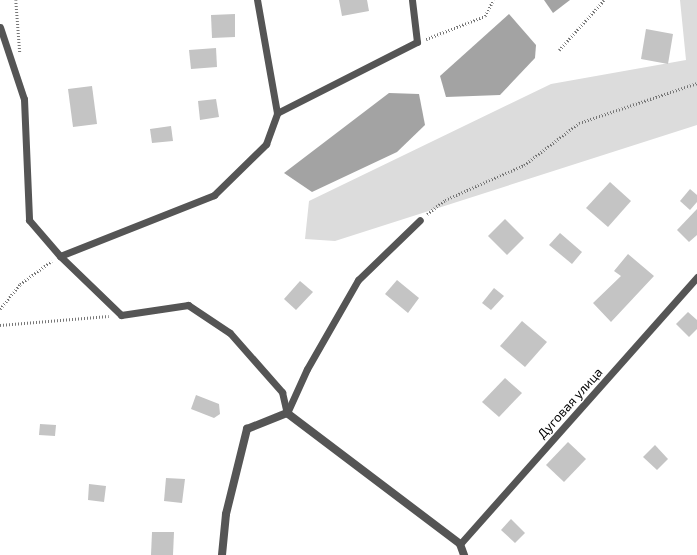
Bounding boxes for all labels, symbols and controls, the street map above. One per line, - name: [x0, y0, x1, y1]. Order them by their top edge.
- street label: Дуговая улица: [534, 364, 606, 442]

